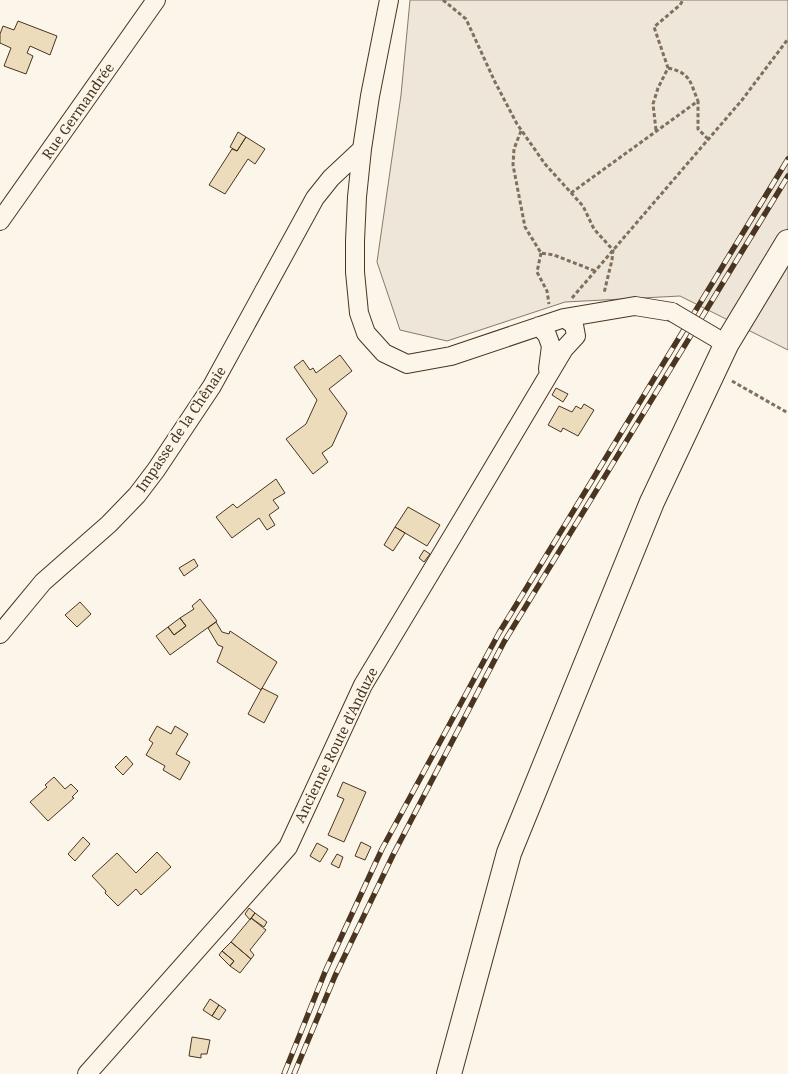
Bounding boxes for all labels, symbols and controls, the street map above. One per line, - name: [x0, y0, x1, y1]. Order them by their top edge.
- street label: Rue Germandrée: [37, 59, 118, 163]
- street label: Impasse de la Chênaie: [131, 362, 230, 495]
- street label: Ancienne Route d'Anduze: [290, 664, 382, 826]

